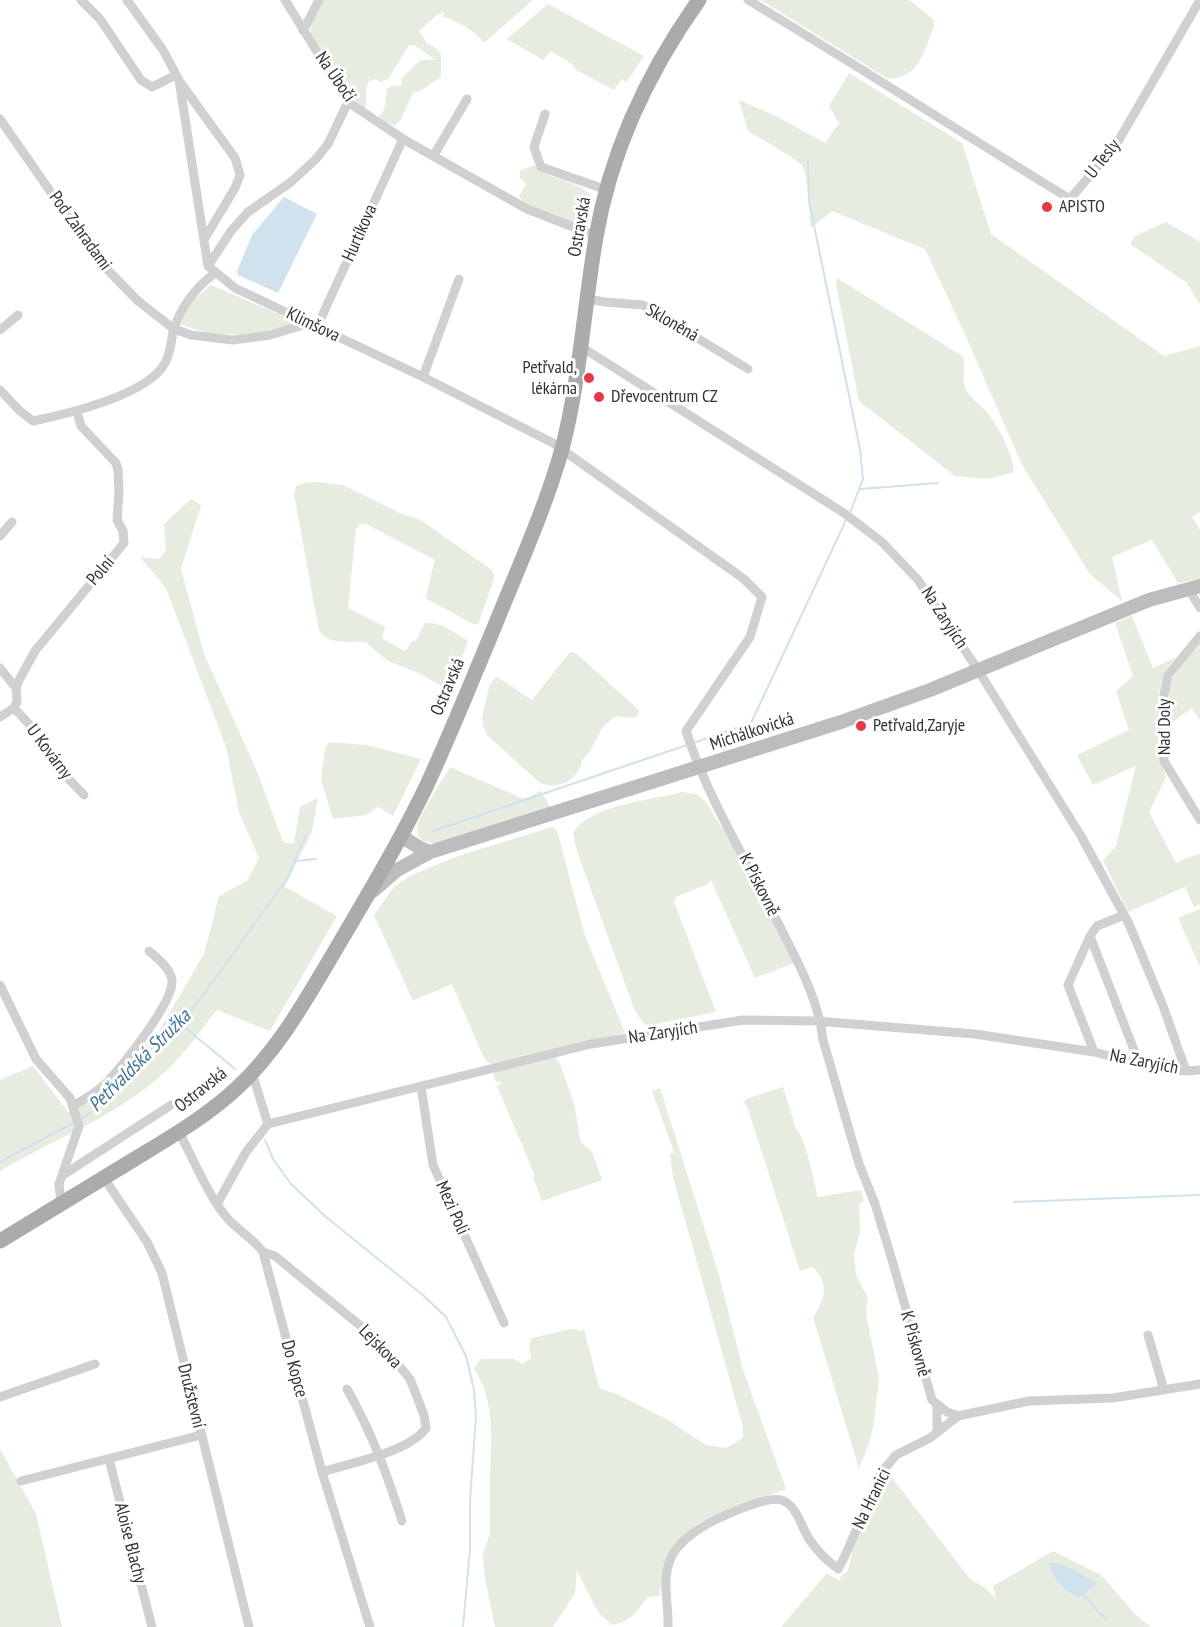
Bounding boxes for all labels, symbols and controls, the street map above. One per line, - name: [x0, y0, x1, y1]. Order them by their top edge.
- street label: Na Úbočí: [310, 48, 360, 106]
- street label: U Tesly: [1081, 135, 1125, 183]
- street label: Pod Zahradami: [44, 187, 116, 275]
- street label: Ostravská: [564, 195, 596, 259]
- place label: APISTO: [1059, 196, 1105, 218]
- marker: APISTO: [1040, 200, 1054, 214]
- street label: Hurtíkova: [338, 201, 382, 265]
- street label: Skloněná: [642, 299, 702, 347]
- street label: Klimšova: [283, 303, 343, 347]
- place label: Petřvald, lékárna: [523, 357, 577, 400]
- marker: Petřvald, lékárna: [582, 371, 596, 385]
- place label: Dřevocentrum CZ: [611, 386, 718, 408]
- marker: Dřevocentrum CZ: [592, 390, 606, 404]
- street label: Polní: [83, 552, 119, 590]
- street label: Na Zaryjích: [916, 583, 972, 653]
- street label: Ostravská: [426, 655, 470, 719]
- street label: Nad Doly: [1154, 699, 1176, 755]
- street label: Michálkovická: [707, 708, 797, 756]
- place label: Petřvald,Zaryje: [873, 715, 965, 737]
- marker: Petřvald,Zaryje: [854, 719, 868, 733]
- street label: U Kovárny: [21, 720, 77, 784]
- street label: K Pískovně: [734, 850, 784, 920]
- water label: Petřvaldská Stružka: [84, 1005, 196, 1117]
- street label: Na Zaryjích: [627, 1017, 699, 1049]
- street label: Na Zaryjích: [1108, 1045, 1180, 1079]
- street label: Ostravská: [171, 1063, 231, 1117]
- street label: Mezi Poli: [431, 1178, 473, 1238]
- street label: K Pískovně: [895, 1309, 935, 1379]
- street label: Lejskova: [354, 1321, 406, 1373]
- street label: Do Kopce: [276, 1338, 312, 1400]
- street label: Družstevní: [173, 1362, 209, 1430]
- street label: Na Hranici: [848, 1465, 896, 1533]
- street label: Aloise Blachy: [110, 1500, 150, 1586]

